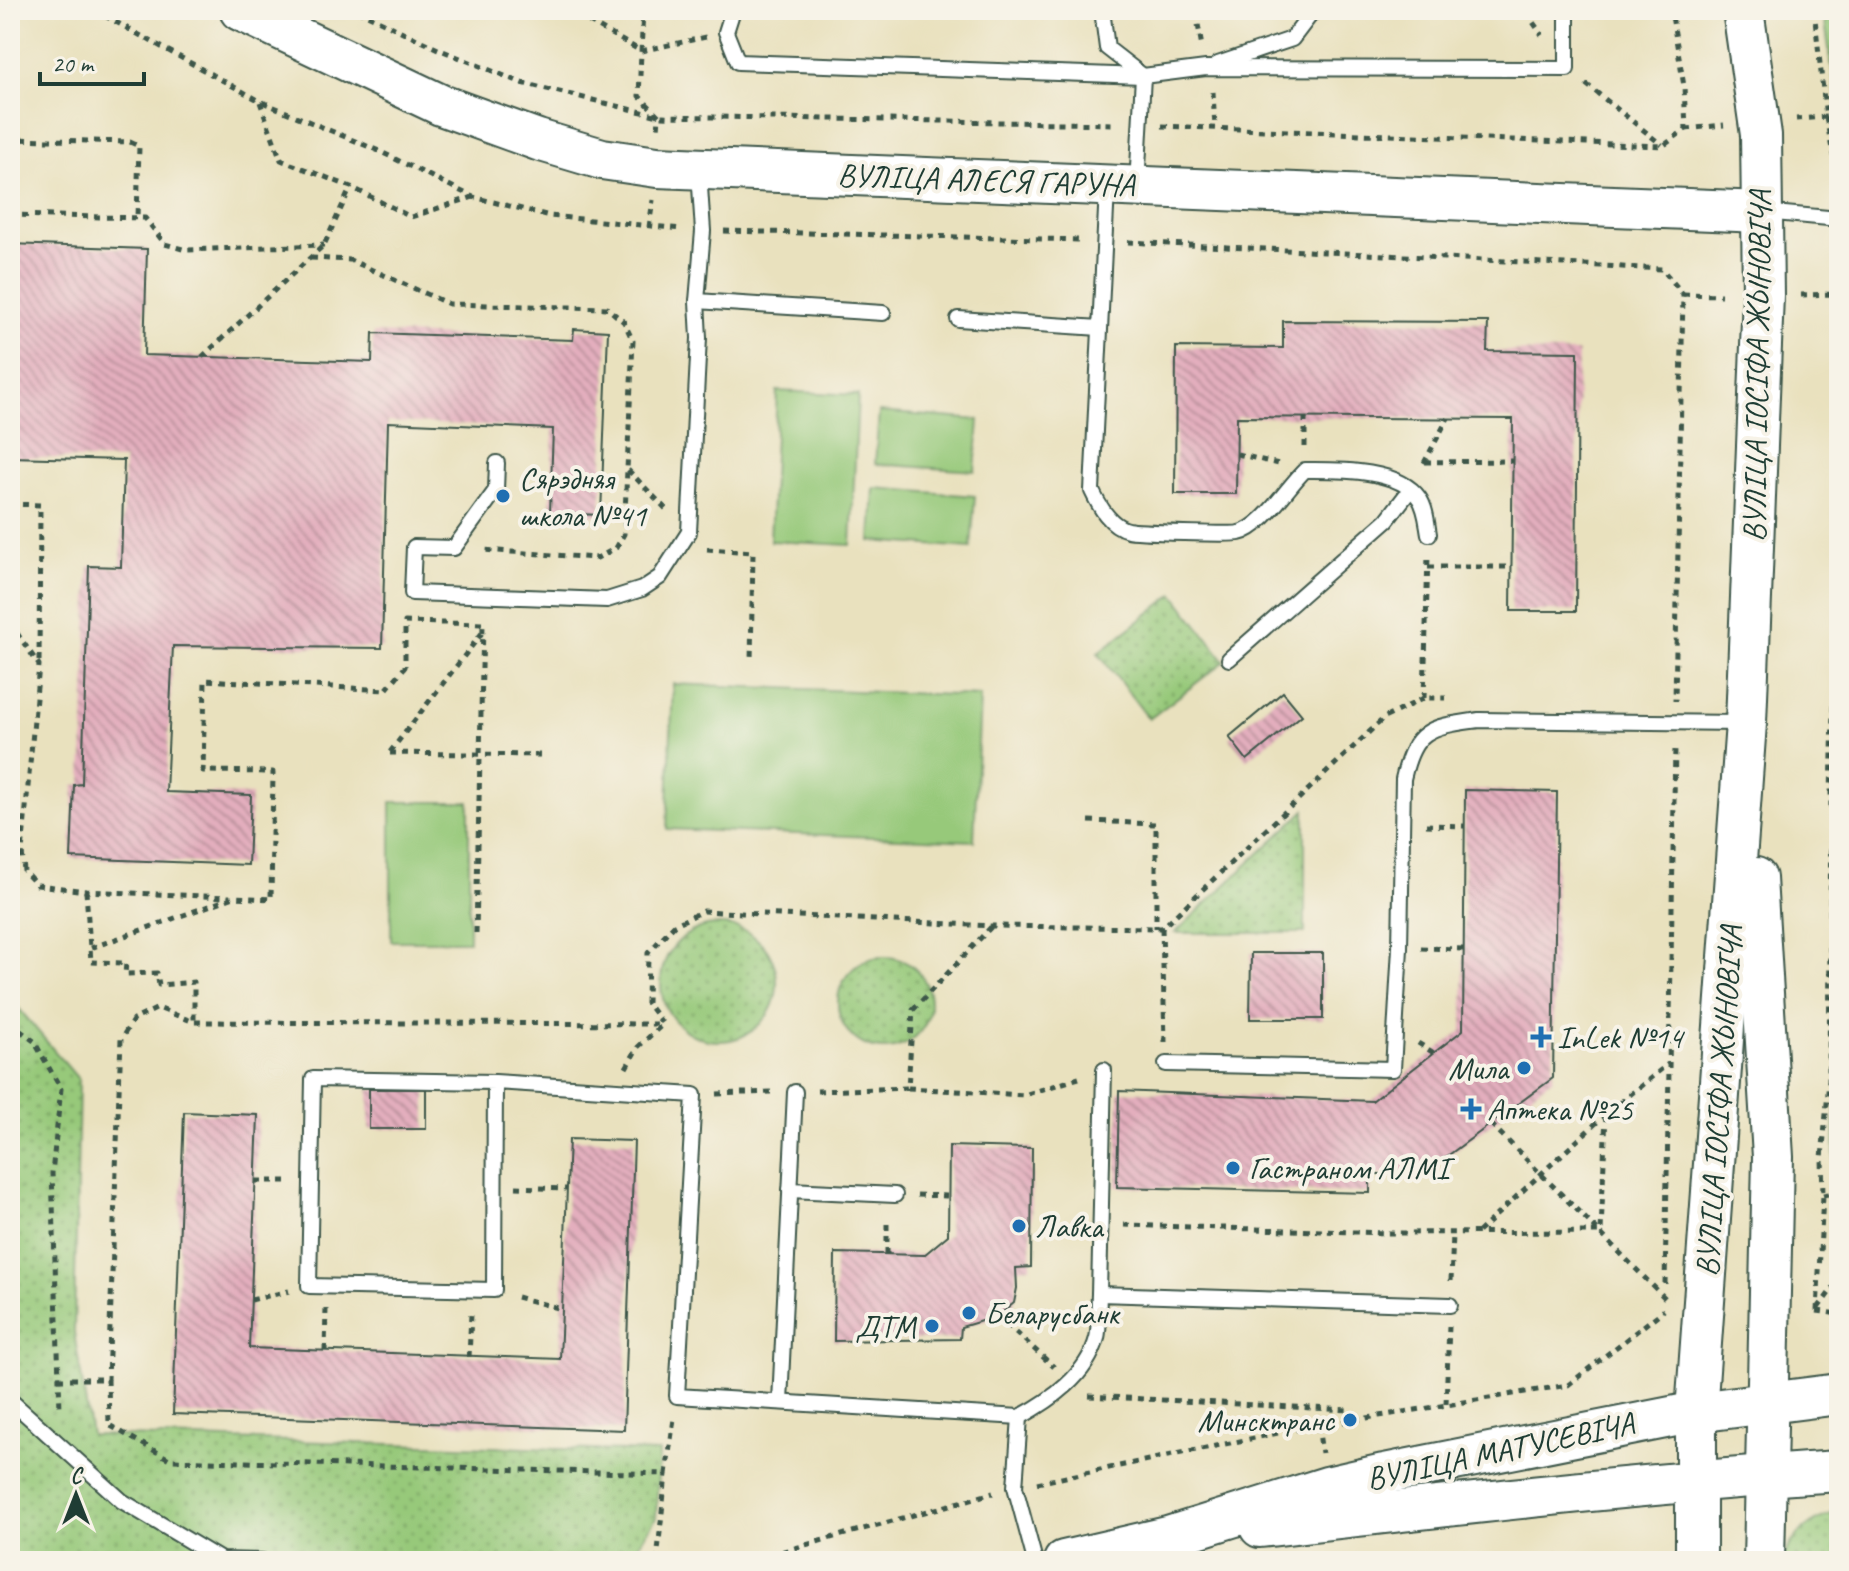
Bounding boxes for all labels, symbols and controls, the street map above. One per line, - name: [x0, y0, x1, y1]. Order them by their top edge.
- scale bar: [40, 36, 144, 86]
- text: 20 m: [52, 49, 95, 79]
- street label: ВУЛІЦА АЛЕСЯ ГАРУНА: [837, 154, 1137, 206]
- street label: ВУЛІЦА ІОСІФА ЖЫНОВІЧА: [1733, 188, 1781, 542]
- place label: Сярэдняя школа №41: [519, 458, 648, 536]
- marker: Сярэдняя школа №41: [494, 487, 512, 505]
- street label: ВУЛІЦА ІОСІФА ЖЫНОВІЧА: [1686, 922, 1752, 1278]
- place label: InLek №14: [1557, 1017, 1686, 1058]
- marker: InLek №14: [1532, 1028, 1550, 1046]
- place label: Мила: [1448, 1048, 1510, 1089]
- marker: Мила: [1515, 1059, 1533, 1077]
- place label: Аптека №25: [1487, 1089, 1634, 1130]
- marker: Аптека №25: [1462, 1100, 1480, 1118]
- place label: Гастраном АЛМІ: [1249, 1148, 1456, 1189]
- marker: Гастраном АЛМІ: [1224, 1159, 1242, 1177]
- place label: Лавка: [1035, 1206, 1105, 1247]
- marker: Лавка: [1010, 1217, 1028, 1235]
- place label: Беларусбанк: [985, 1293, 1121, 1334]
- marker: Беларусбанк: [960, 1304, 978, 1322]
- place label: ДТМ: [855, 1306, 918, 1347]
- marker: ДТМ: [923, 1317, 941, 1335]
- place label: Минсктранс: [1198, 1400, 1336, 1441]
- street label: ВУЛІЦА МАТУСЕВІЧА: [1363, 1402, 1639, 1499]
- marker: Минсктранс: [1341, 1411, 1359, 1429]
- north arrow: [36, 1455, 116, 1535]
- text: С: [71, 1462, 85, 1490]

